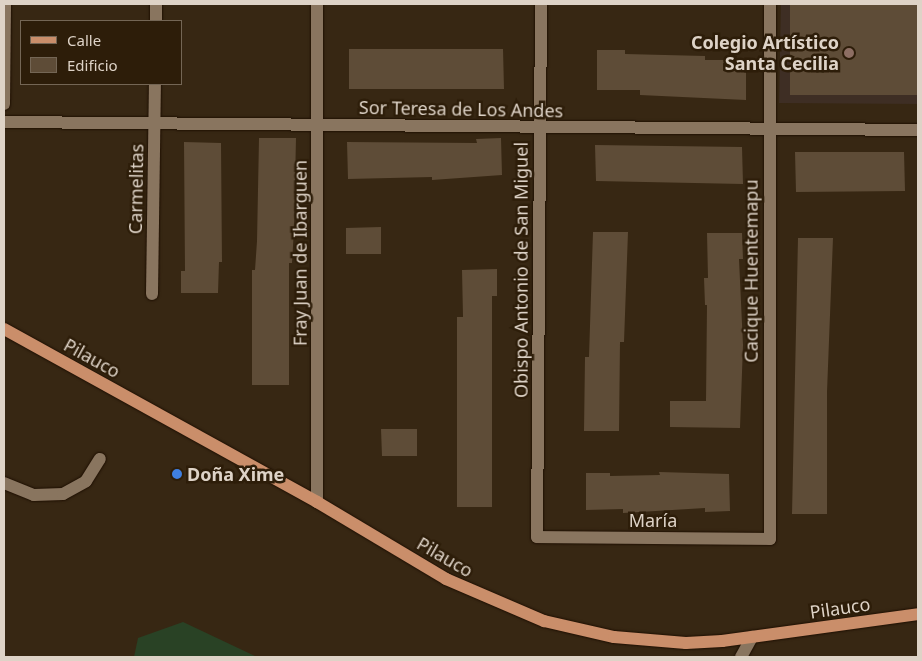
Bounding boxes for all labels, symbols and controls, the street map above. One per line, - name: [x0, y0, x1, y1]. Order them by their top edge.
- legend: [20, 20, 182, 85]
- text: Calle: [67, 30, 101, 50]
- place label: Colegio Artístico Santa Cecilia: [691, 32, 839, 74]
- marker: Colegio Artístico Santa Cecilia: [843, 47, 855, 59]
- text: Edificio: [67, 55, 118, 75]
- street label: Sor Teresa de Los Andes: [359, 96, 563, 122]
- street label: Obispo Antonio de San Miguel: [510, 142, 532, 398]
- street label: Carmelitas: [124, 144, 148, 234]
- street label: Fray Juan de Ibarguen: [289, 160, 311, 346]
- street label: Cacique Huentemapu: [740, 179, 762, 363]
- street label: Pilauco: [60, 334, 124, 382]
- place label: Doña Xime: [187, 463, 284, 485]
- marker: Doña Xime: [171, 468, 183, 480]
- street label: María: [629, 509, 677, 531]
- street label: Pilauco: [413, 532, 477, 582]
- street label: Pilauco: [808, 593, 872, 623]

